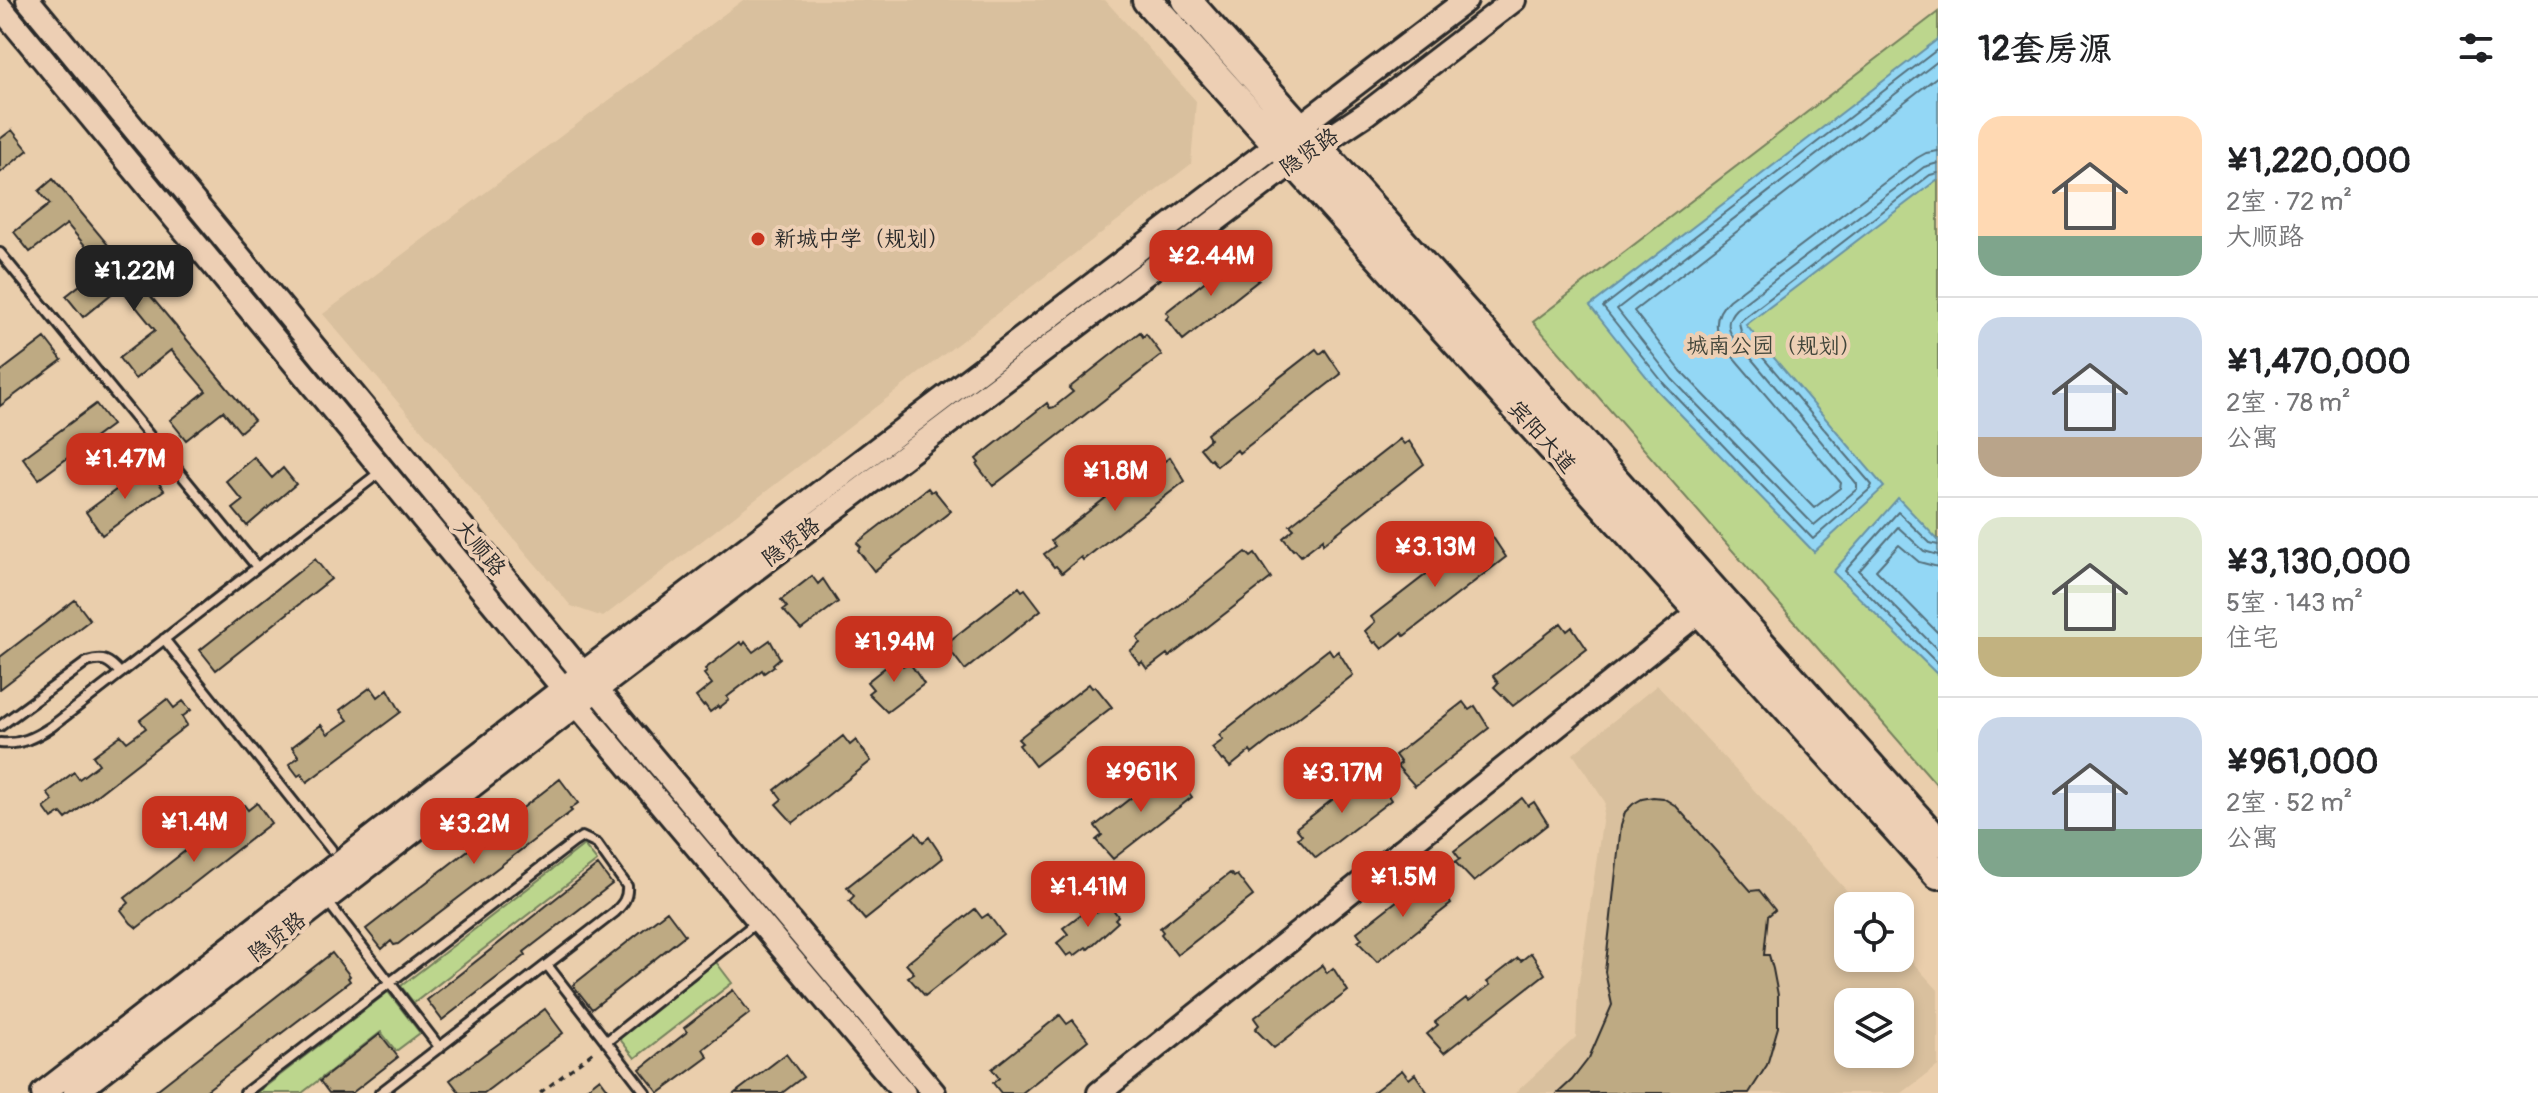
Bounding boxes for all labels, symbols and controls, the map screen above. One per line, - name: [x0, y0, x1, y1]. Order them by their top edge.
- icon: filters: [2454, 26, 2498, 70]
- text: 12套房源: [1978, 28, 2112, 71]
- street label: 隐贤路: [1274, 122, 1344, 182]
- text: ¥1,220,000: [2226, 140, 2411, 183]
- icon: home: [2042, 148, 2138, 244]
- text: 2室 · 72 m²: [2226, 186, 2352, 218]
- text: 大顺路: [2226, 221, 2304, 253]
- place label: 新城中学（规划）: [774, 225, 950, 253]
- marker: 新城中学（规划）: [749, 230, 767, 248]
- pin: ¥2.44M: [1146, 230, 1276, 298]
- text: ¥2.44M: [1167, 240, 1255, 272]
- pin: ¥1.22M: [69, 245, 199, 313]
- text: ¥1.22M: [93, 255, 175, 287]
- park label: 城南公园（规划）: [1686, 332, 1862, 360]
- text: ¥1,470,000: [2226, 341, 2411, 384]
- icon: home: [2042, 349, 2138, 445]
- text: 2室 · 78 m²: [2226, 387, 2351, 419]
- street label: 宾阳大道: [1502, 395, 1582, 479]
- text: 公寓: [2226, 422, 2278, 454]
- pin: ¥1.47M: [60, 433, 190, 501]
- text: ¥1.47M: [84, 443, 166, 475]
- pin: ¥1.8M: [1059, 445, 1171, 513]
- text: ¥1.8M: [1082, 455, 1148, 487]
- street label: 隐贤路: [756, 511, 826, 573]
- street label: 大顺路: [448, 514, 512, 582]
- pin: ¥3.13M: [1370, 521, 1500, 589]
- text: ¥3.13M: [1394, 531, 1476, 563]
- text: ¥3,130,000: [2226, 541, 2411, 584]
- icon: home: [2042, 549, 2138, 645]
- text: 5室 · 143 m²: [2226, 587, 2363, 619]
- pin: ¥1.94M: [829, 616, 959, 684]
- text: 住宅: [2226, 622, 2278, 654]
- text: ¥1.94M: [853, 626, 935, 658]
- text: ¥961,000: [2226, 741, 2379, 784]
- pin: ¥961K: [1085, 746, 1197, 814]
- pin: ¥3.17M: [1277, 747, 1407, 815]
- icon: home: [2042, 749, 2138, 845]
- text: ¥961K: [1105, 756, 1177, 788]
- text: ¥3.17M: [1302, 757, 1382, 789]
- text: 2室 · 52 m²: [2226, 787, 2352, 819]
- pin: ¥1.4M: [138, 796, 250, 864]
- pin: ¥3.2M: [418, 798, 530, 866]
- text: ¥1.4M: [160, 806, 228, 838]
- text: ¥3.2M: [438, 808, 510, 840]
- text: 公寓: [2226, 822, 2278, 854]
- pin: ¥1.5M: [1347, 851, 1459, 919]
- pin: ¥1.41M: [1023, 861, 1153, 929]
- text: ¥1.5M: [1370, 861, 1436, 893]
- text: ¥1.41M: [1049, 871, 1127, 903]
- map controls: [1834, 892, 1914, 1068]
- button: locate: [1834, 892, 1914, 972]
- street label: 隐贤路: [242, 906, 312, 968]
- button: layers: [1834, 988, 1914, 1068]

